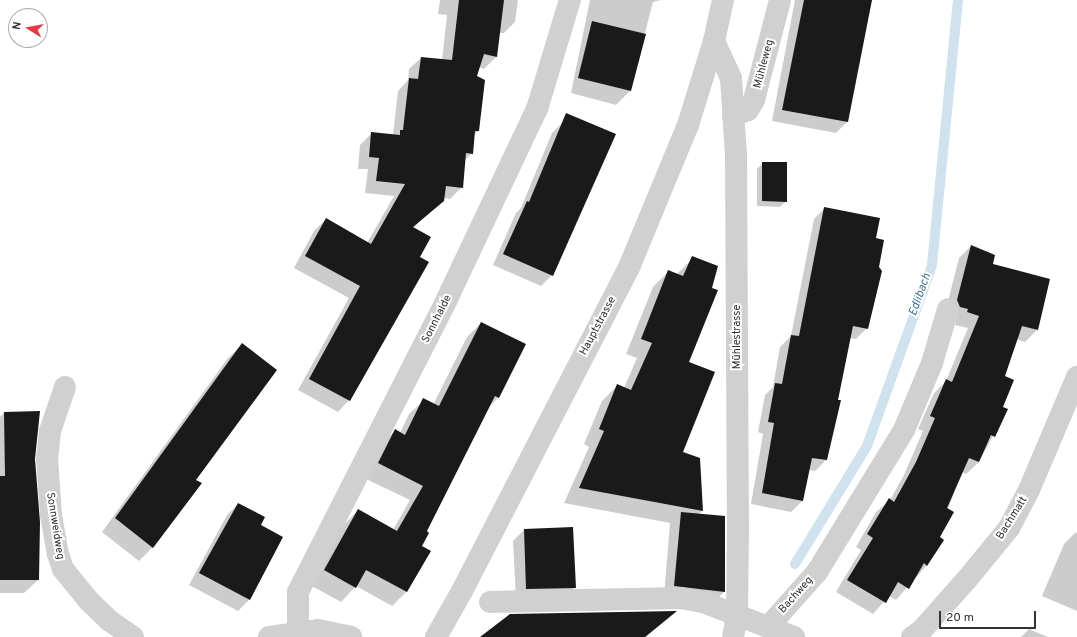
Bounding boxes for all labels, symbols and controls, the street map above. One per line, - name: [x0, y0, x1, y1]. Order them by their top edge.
- north arrow: [8, 8, 48, 48]
- text: N: [10, 21, 25, 31]
- street label: Mühleweg: [751, 38, 777, 90]
- water label: Edlibach: [907, 272, 935, 318]
- street label: Sonnhalde: [419, 293, 455, 345]
- street label: Hauptstrasse: [577, 295, 619, 357]
- street label: Mühlestrasse: [730, 305, 744, 369]
- street label: Sonnweidweg: [43, 492, 67, 560]
- street label: Bachmatt: [994, 494, 1030, 542]
- street label: Bachweg: [776, 574, 816, 616]
- scale bar: [941, 603, 1038, 629]
- text: 20 m: [946, 610, 974, 626]

